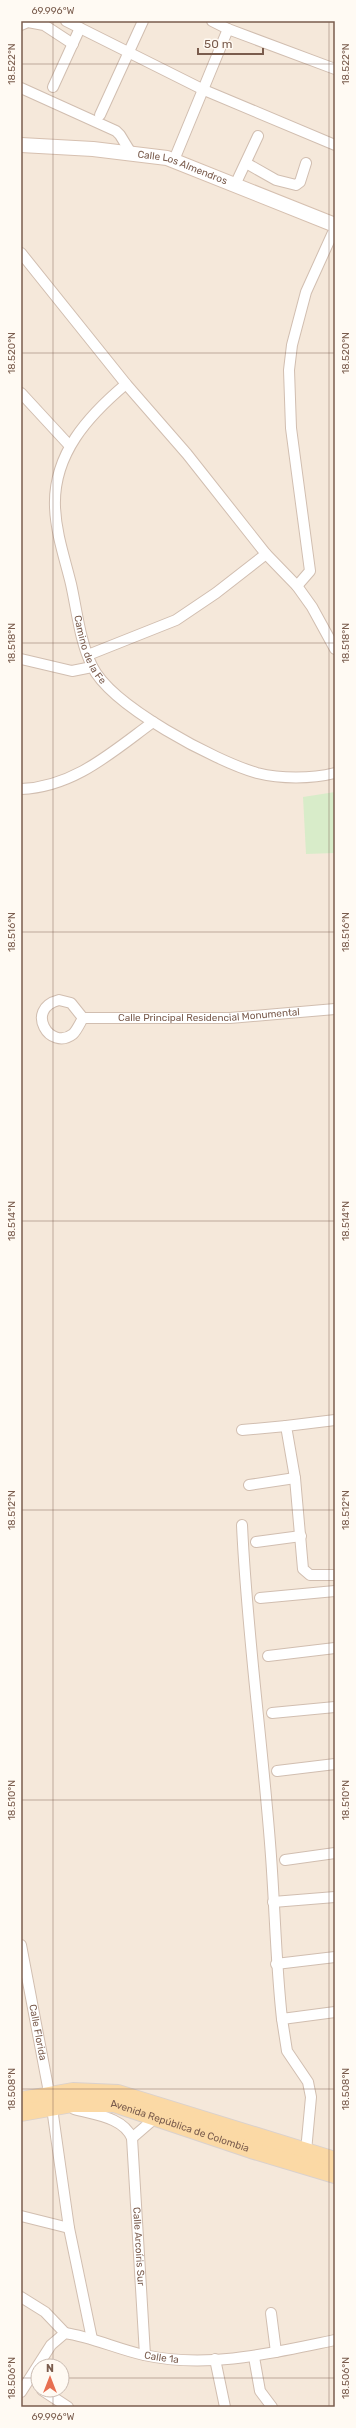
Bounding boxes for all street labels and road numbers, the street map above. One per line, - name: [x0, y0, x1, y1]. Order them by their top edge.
- street label: Calle Los Almendros: [137, 148, 229, 187]
- street label: Camino de la Fe: [71, 614, 109, 687]
- street label: Calle Principal Residencial Monumental: [118, 1006, 300, 1024]
- street label: Calle Florida: [26, 2003, 49, 2061]
- street label: Avenida República de Colombia: [110, 2098, 251, 2155]
- street label: Calle Arcoíris Sur: [130, 2207, 147, 2286]
- street label: Calle 1a: [143, 2349, 179, 2366]

